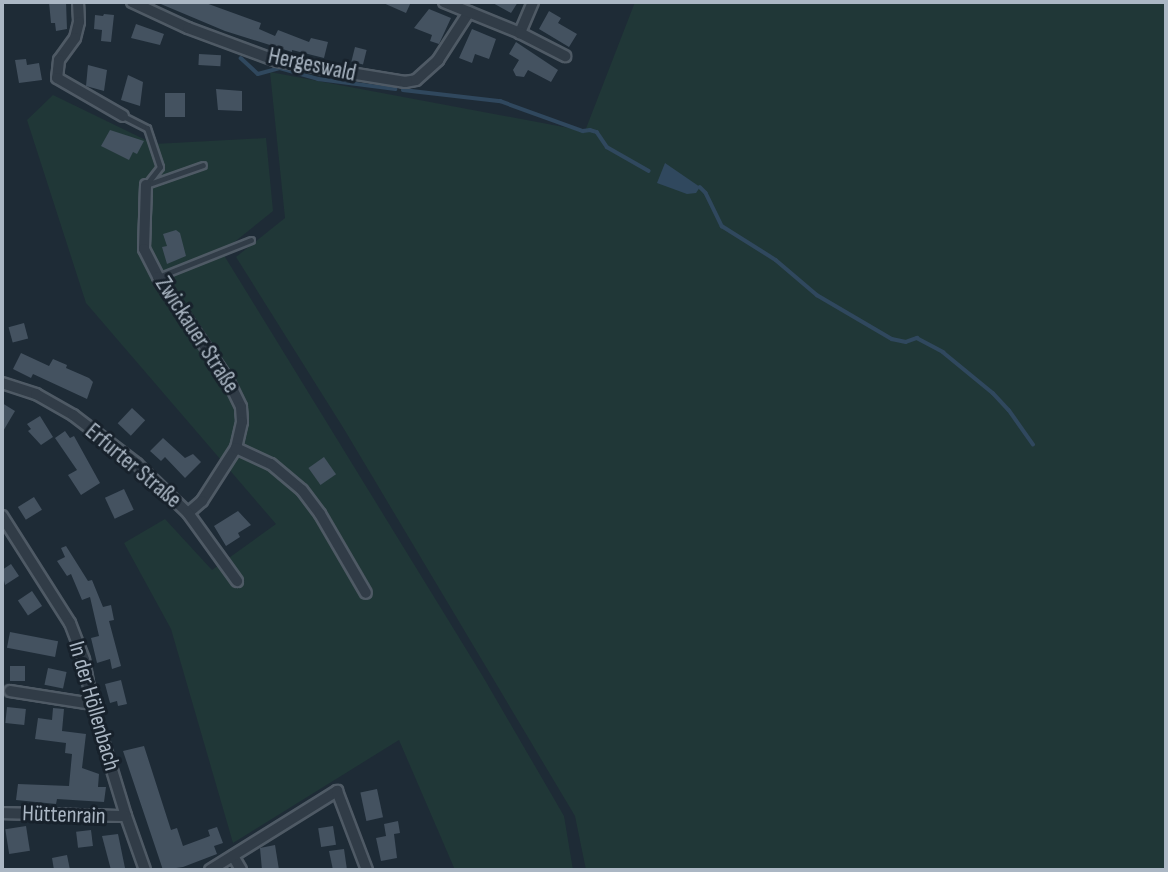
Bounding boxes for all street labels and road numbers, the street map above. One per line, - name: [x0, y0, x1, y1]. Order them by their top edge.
- street label: Hergeswald: [266, 42, 358, 88]
- street label: Zwickauer Straße: [149, 272, 245, 398]
- street label: Erfurter Straße: [79, 418, 187, 514]
- street label: In der Höllenbach: [62, 638, 126, 774]
- street label: Hüttenrain: [22, 800, 106, 830]

